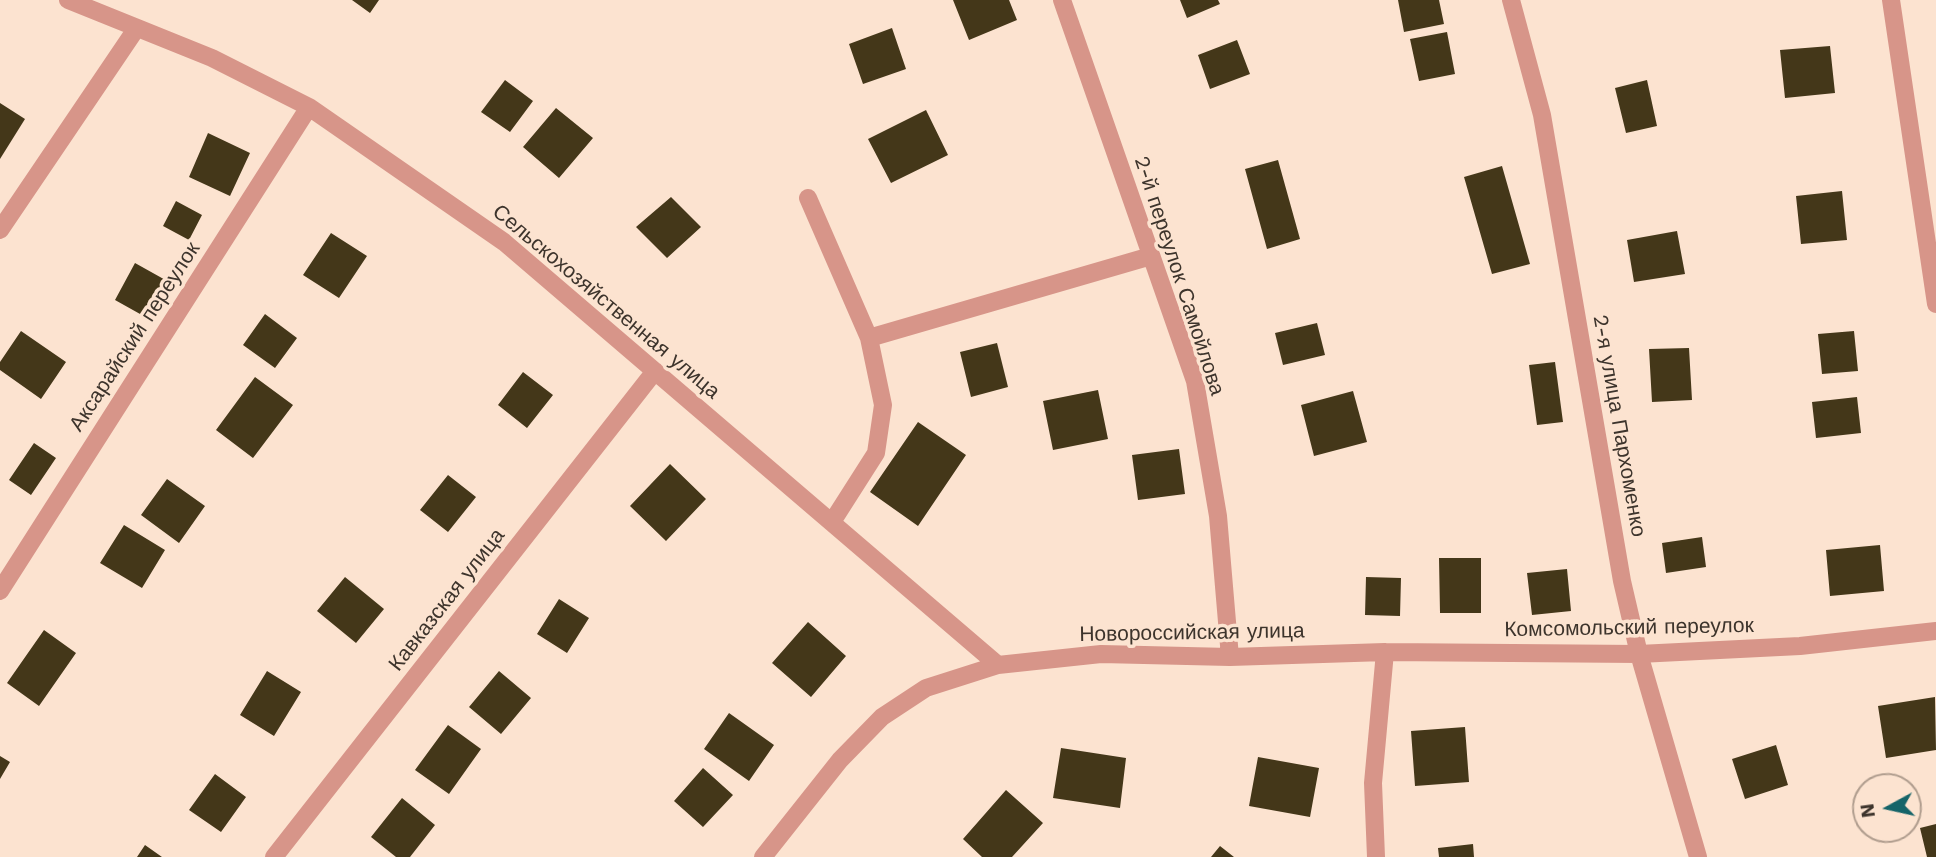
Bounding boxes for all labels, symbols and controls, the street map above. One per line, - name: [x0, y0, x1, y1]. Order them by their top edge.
- street label: 2-й переулок Самойлова: [1128, 153, 1230, 399]
- street label: Сельскохозяйственная улица: [487, 199, 725, 405]
- street label: Аксарайский переулок: [64, 238, 206, 436]
- street label: 2-я улица Пархоменко: [1587, 313, 1651, 539]
- street label: Кавказская улица: [384, 524, 510, 676]
- street label: Комсомольский переулок: [1504, 613, 1754, 643]
- street label: Новороссийская улица: [1079, 618, 1305, 648]
- north arrow: [1852, 773, 1922, 843]
- text: N: [1855, 802, 1880, 819]

